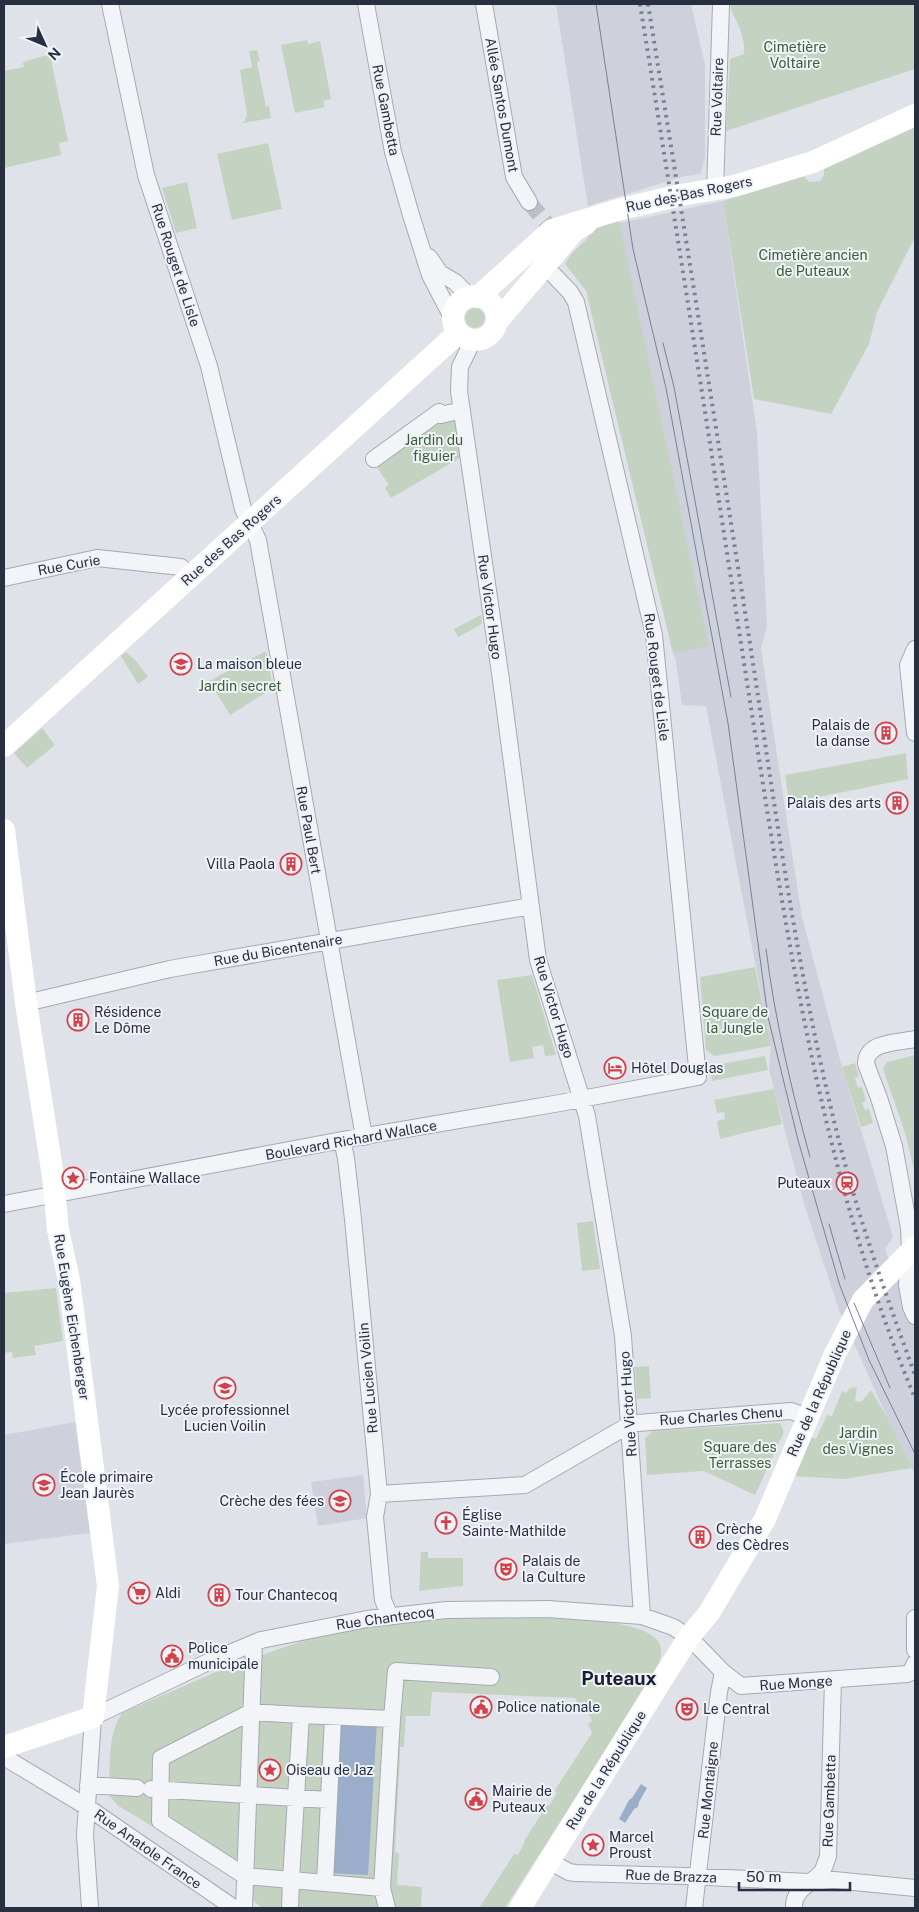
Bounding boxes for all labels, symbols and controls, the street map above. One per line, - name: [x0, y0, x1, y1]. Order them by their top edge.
- north arrow: [20, 20, 70, 70]
- street label: Allée Santos Dumont: [482, 36, 522, 174]
- park label: Cimetière Voltaire: [763, 39, 827, 71]
- text: N: [45, 45, 64, 64]
- street label: Rue Voltaire: [708, 57, 726, 137]
- street label: Rue Gambetta: [369, 63, 403, 157]
- street label: Rue des Bas Rogers: [624, 173, 754, 215]
- street label: Rue Rouget de Lisle: [148, 201, 204, 329]
- park label: Cimetière ancien de Puteaux: [758, 247, 868, 279]
- park label: Jardin du figuier: [405, 432, 463, 464]
- street label: Rue des Bas Rogers: [178, 491, 284, 589]
- street label: Rue Curie: [36, 552, 102, 578]
- street label: Rue Victor Hugo: [475, 553, 505, 661]
- street label: Rue Rouget de Lisle: [641, 612, 673, 742]
- school or university icon: La maison bleue: [169, 652, 193, 676]
- place label: La maison bleue: [197, 656, 302, 672]
- park label: Jardin secret: [199, 678, 281, 694]
- place label: Palais de la danse: [812, 717, 870, 749]
- building icon: Palais de la danse: [874, 721, 898, 745]
- street label: Rue Paul Bert: [293, 785, 325, 875]
- building icon: Palais des arts: [885, 791, 909, 815]
- place label: Palais des arts: [787, 795, 881, 811]
- building icon: Villa Paola: [279, 852, 303, 876]
- place label: Villa Paola: [206, 856, 275, 872]
- street label: Rue du Bicentenaire: [212, 931, 344, 969]
- street label: Rue Victor Hugo: [531, 954, 577, 1060]
- place label: Résidence Le Dôme: [94, 1004, 162, 1036]
- park label: Square de la Jungle: [702, 1004, 768, 1036]
- building icon: Résidence Le Dôme: [66, 1008, 90, 1032]
- hotel icon: Hôtel Douglas: [603, 1056, 627, 1080]
- place label: Hôtel Douglas: [631, 1060, 723, 1076]
- street label: Boulevard Richard Wallace: [264, 1117, 438, 1163]
- place icon: Fontaine Wallace: [61, 1166, 85, 1190]
- place label: Fontaine Wallace: [89, 1170, 200, 1186]
- station icon: Puteaux: [835, 1171, 859, 1195]
- place label: Puteaux: [777, 1175, 831, 1191]
- street label: Rue Eugène Eichenberger: [51, 1233, 93, 1401]
- street label: Rue Lucien Voilin: [355, 1322, 381, 1434]
- street label: Rue de la République: [784, 1327, 854, 1459]
- street label: Rue Victor Hugo: [616, 1351, 640, 1457]
- school or university icon: Lycée professionnel Lucien Voilin: [213, 1376, 237, 1400]
- place label: Lycée professionnel Lucien Voilin: [160, 1402, 290, 1434]
- street label: Rue Charles Chenu: [659, 1404, 783, 1428]
- park label: Jardin des Vignes: [823, 1425, 893, 1457]
- park label: Square des Terrasses: [703, 1439, 777, 1471]
- place label: École primaire Jean Jaurès: [60, 1468, 153, 1501]
- school or university icon: École primaire Jean Jaurès: [32, 1473, 56, 1497]
- school or university icon: Crèche des fées: [328, 1489, 352, 1513]
- place label: Crèche des fées: [219, 1493, 324, 1509]
- place label: Église Sainte-Mathilde: [462, 1506, 566, 1539]
- church icon: Église Sainte-Mathilde: [434, 1511, 458, 1535]
- place label: Crèche des Cèdres: [716, 1521, 789, 1553]
- building icon: Crèche des Cèdres: [688, 1525, 712, 1549]
- place label: Palais de la Culture: [522, 1553, 586, 1585]
- theatre icon: Palais de la Culture: [494, 1557, 518, 1581]
- supermarket icon: Aldi: [127, 1581, 151, 1605]
- building icon: Tour Chantecoq: [207, 1583, 231, 1607]
- place label: Aldi: [155, 1585, 181, 1601]
- place label: Tour Chantecoq: [235, 1587, 338, 1603]
- street label: Rue Chantecoq: [335, 1603, 435, 1633]
- place label: Police municipale: [188, 1640, 259, 1672]
- public building icon: Police municipale: [160, 1644, 184, 1668]
- district label: Puteaux: [581, 1667, 657, 1689]
- street label: Rue Monge: [759, 1672, 833, 1694]
- public building icon: Police nationale: [469, 1695, 493, 1719]
- theatre icon: Le Central: [675, 1697, 699, 1721]
- place label: Police nationale: [497, 1699, 600, 1715]
- place label: Le Central: [703, 1701, 770, 1717]
- street label: Rue de la République: [563, 1707, 649, 1833]
- street label: Rue Montaigne: [695, 1740, 721, 1840]
- street label: Rue Gambetta: [819, 1754, 839, 1848]
- place icon: Oiseau de Jaz: [258, 1758, 282, 1782]
- place label: Oiseau de Jaz: [286, 1762, 373, 1778]
- place label: Mairie de Puteaux: [492, 1783, 552, 1815]
- public building icon: Mairie de Puteaux: [464, 1787, 488, 1811]
- street label: Rue Anatole France: [91, 1806, 205, 1892]
- place label: Marcel Proust: [609, 1829, 654, 1861]
- place icon: Marcel Proust: [581, 1833, 605, 1857]
- scale bar: [739, 1860, 850, 1892]
- street label: Rue de Brazza: [625, 1866, 717, 1886]
- text: 50 m: [746, 1868, 781, 1885]

